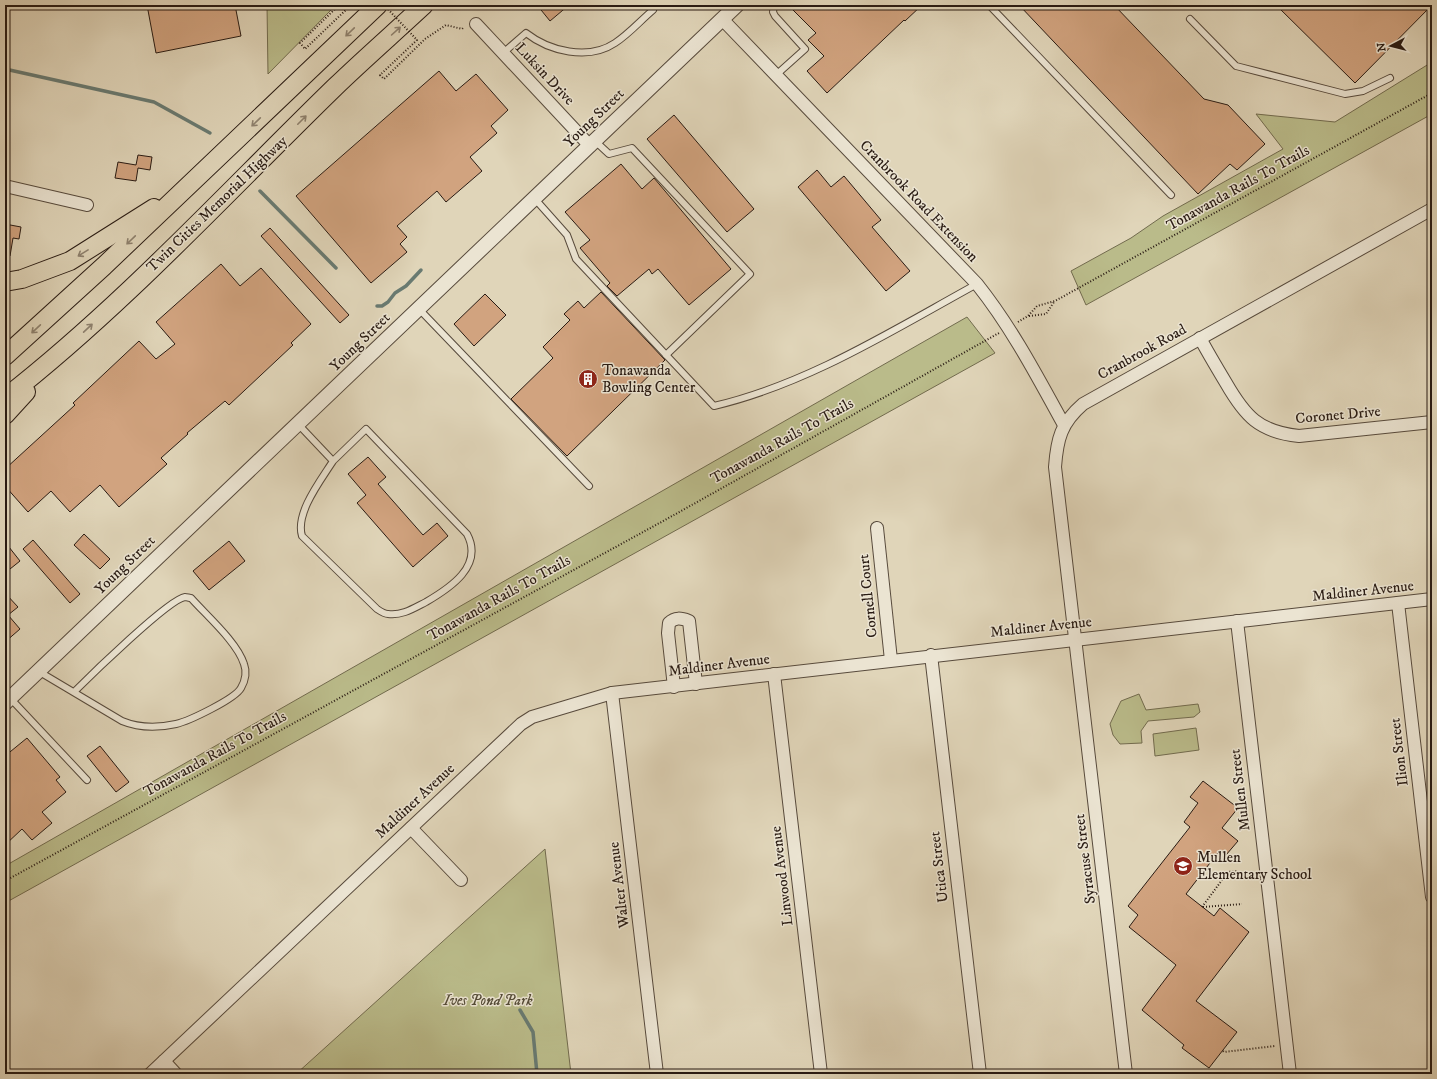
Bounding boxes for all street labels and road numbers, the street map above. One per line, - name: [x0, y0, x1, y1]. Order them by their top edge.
- street label: Luksin Drive: [511, 39, 579, 109]
- street label: Young Street: [560, 84, 628, 152]
- street label: Twin Cities Memorial Highway: [143, 131, 292, 276]
- street label: Cranbrook Road Extension: [856, 136, 982, 266]
- street label: Tonawanda Rails To Trails: [1163, 141, 1313, 235]
- street label: Young Street: [326, 308, 394, 376]
- street label: Cranbrook Road: [1094, 320, 1190, 384]
- street label: Tonawanda Rails To Trails: [707, 394, 857, 488]
- street label: Coronet Drive: [1295, 402, 1381, 428]
- street label: Young Street: [91, 531, 159, 599]
- street label: Tonawanda Rails To Trails: [424, 551, 574, 645]
- street label: Cornell Court: [854, 553, 882, 639]
- street label: Maldiner Avenue: [1311, 576, 1415, 606]
- street label: Maldiner Avenue: [989, 612, 1093, 642]
- street label: Maldiner Avenue: [667, 649, 771, 681]
- street label: Tonawanda Rails To Trails: [140, 707, 290, 801]
- street label: Ilion Street: [1385, 717, 1413, 787]
- street label: Mullen Street: [1226, 748, 1254, 832]
- street label: Maldiner Avenue: [371, 759, 459, 843]
- street label: Syracuse Street: [1070, 813, 1100, 905]
- street label: Linwood Avenue: [766, 825, 798, 927]
- street label: Utica Street: [925, 830, 953, 904]
- street label: Walter Avenue: [604, 841, 634, 930]

